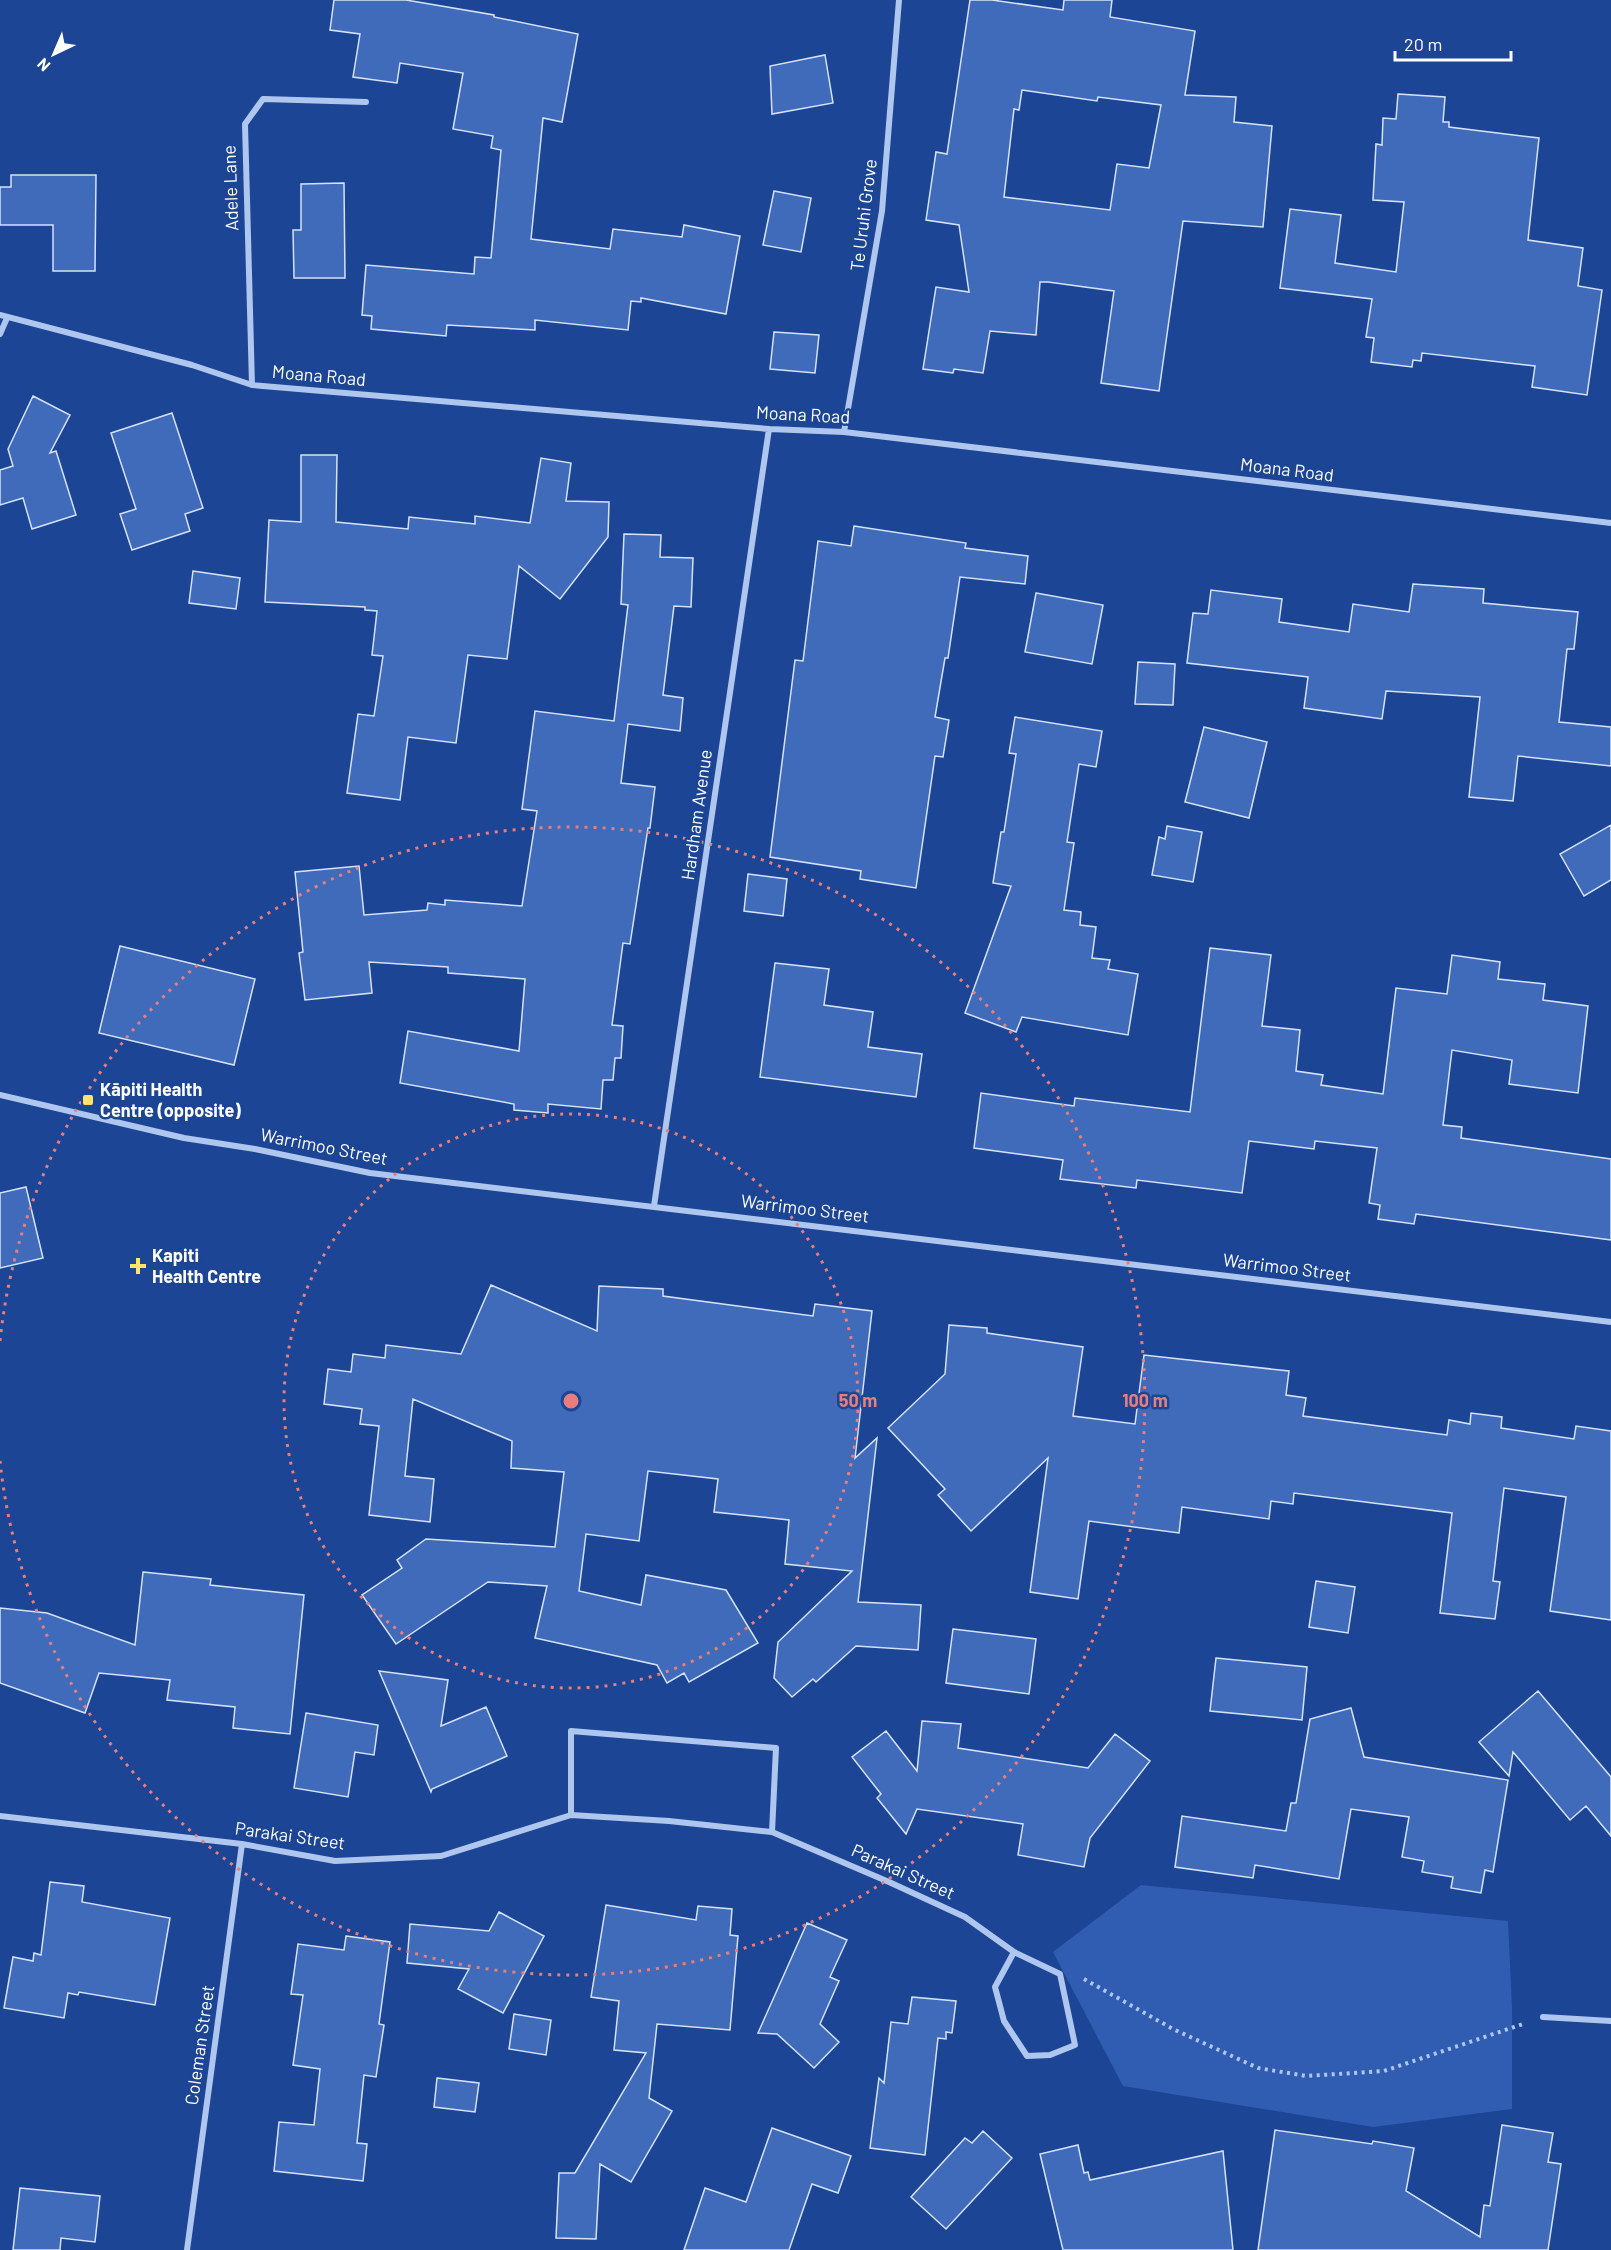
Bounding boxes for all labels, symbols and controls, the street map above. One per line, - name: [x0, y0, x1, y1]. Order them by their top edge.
- north arrow: [24, 24, 84, 84]
- scale bar: [1395, 24, 1510, 62]
- text: 20 m: [1404, 33, 1442, 55]
- text: N: [33, 55, 54, 76]
- street label: Adele Lane: [218, 145, 242, 231]
- street label: Te Uruhi Grove: [845, 158, 881, 272]
- street label: Moana Road: [271, 360, 367, 390]
- street label: Moana Road: [755, 401, 851, 427]
- street label: Moana Road: [1239, 452, 1335, 486]
- street label: Hardham Avenue: [676, 748, 716, 882]
- place label: Kāpiti Health Centre (opposite): [100, 1078, 241, 1121]
- marker: Kāpiti Health Centre (opposite): [81, 1093, 95, 1107]
- street label: Warrimoo Street: [259, 1123, 390, 1169]
- street label: Warrimoo Street: [740, 1189, 870, 1227]
- place label: Kapiti Health Centre: [152, 1244, 261, 1287]
- street label: Warrimoo Street: [1222, 1248, 1352, 1286]
- marker: Kapiti Health Centre: [129, 1257, 147, 1275]
- text: 50 m: [839, 1389, 877, 1411]
- text: 100 m: [1122, 1389, 1168, 1411]
- centre of rings: [561, 1391, 581, 1411]
- street label: Parakai Street: [234, 1816, 347, 1854]
- street label: Parakai Street: [848, 1838, 959, 1904]
- street label: Coleman Street: [180, 1983, 218, 2106]

